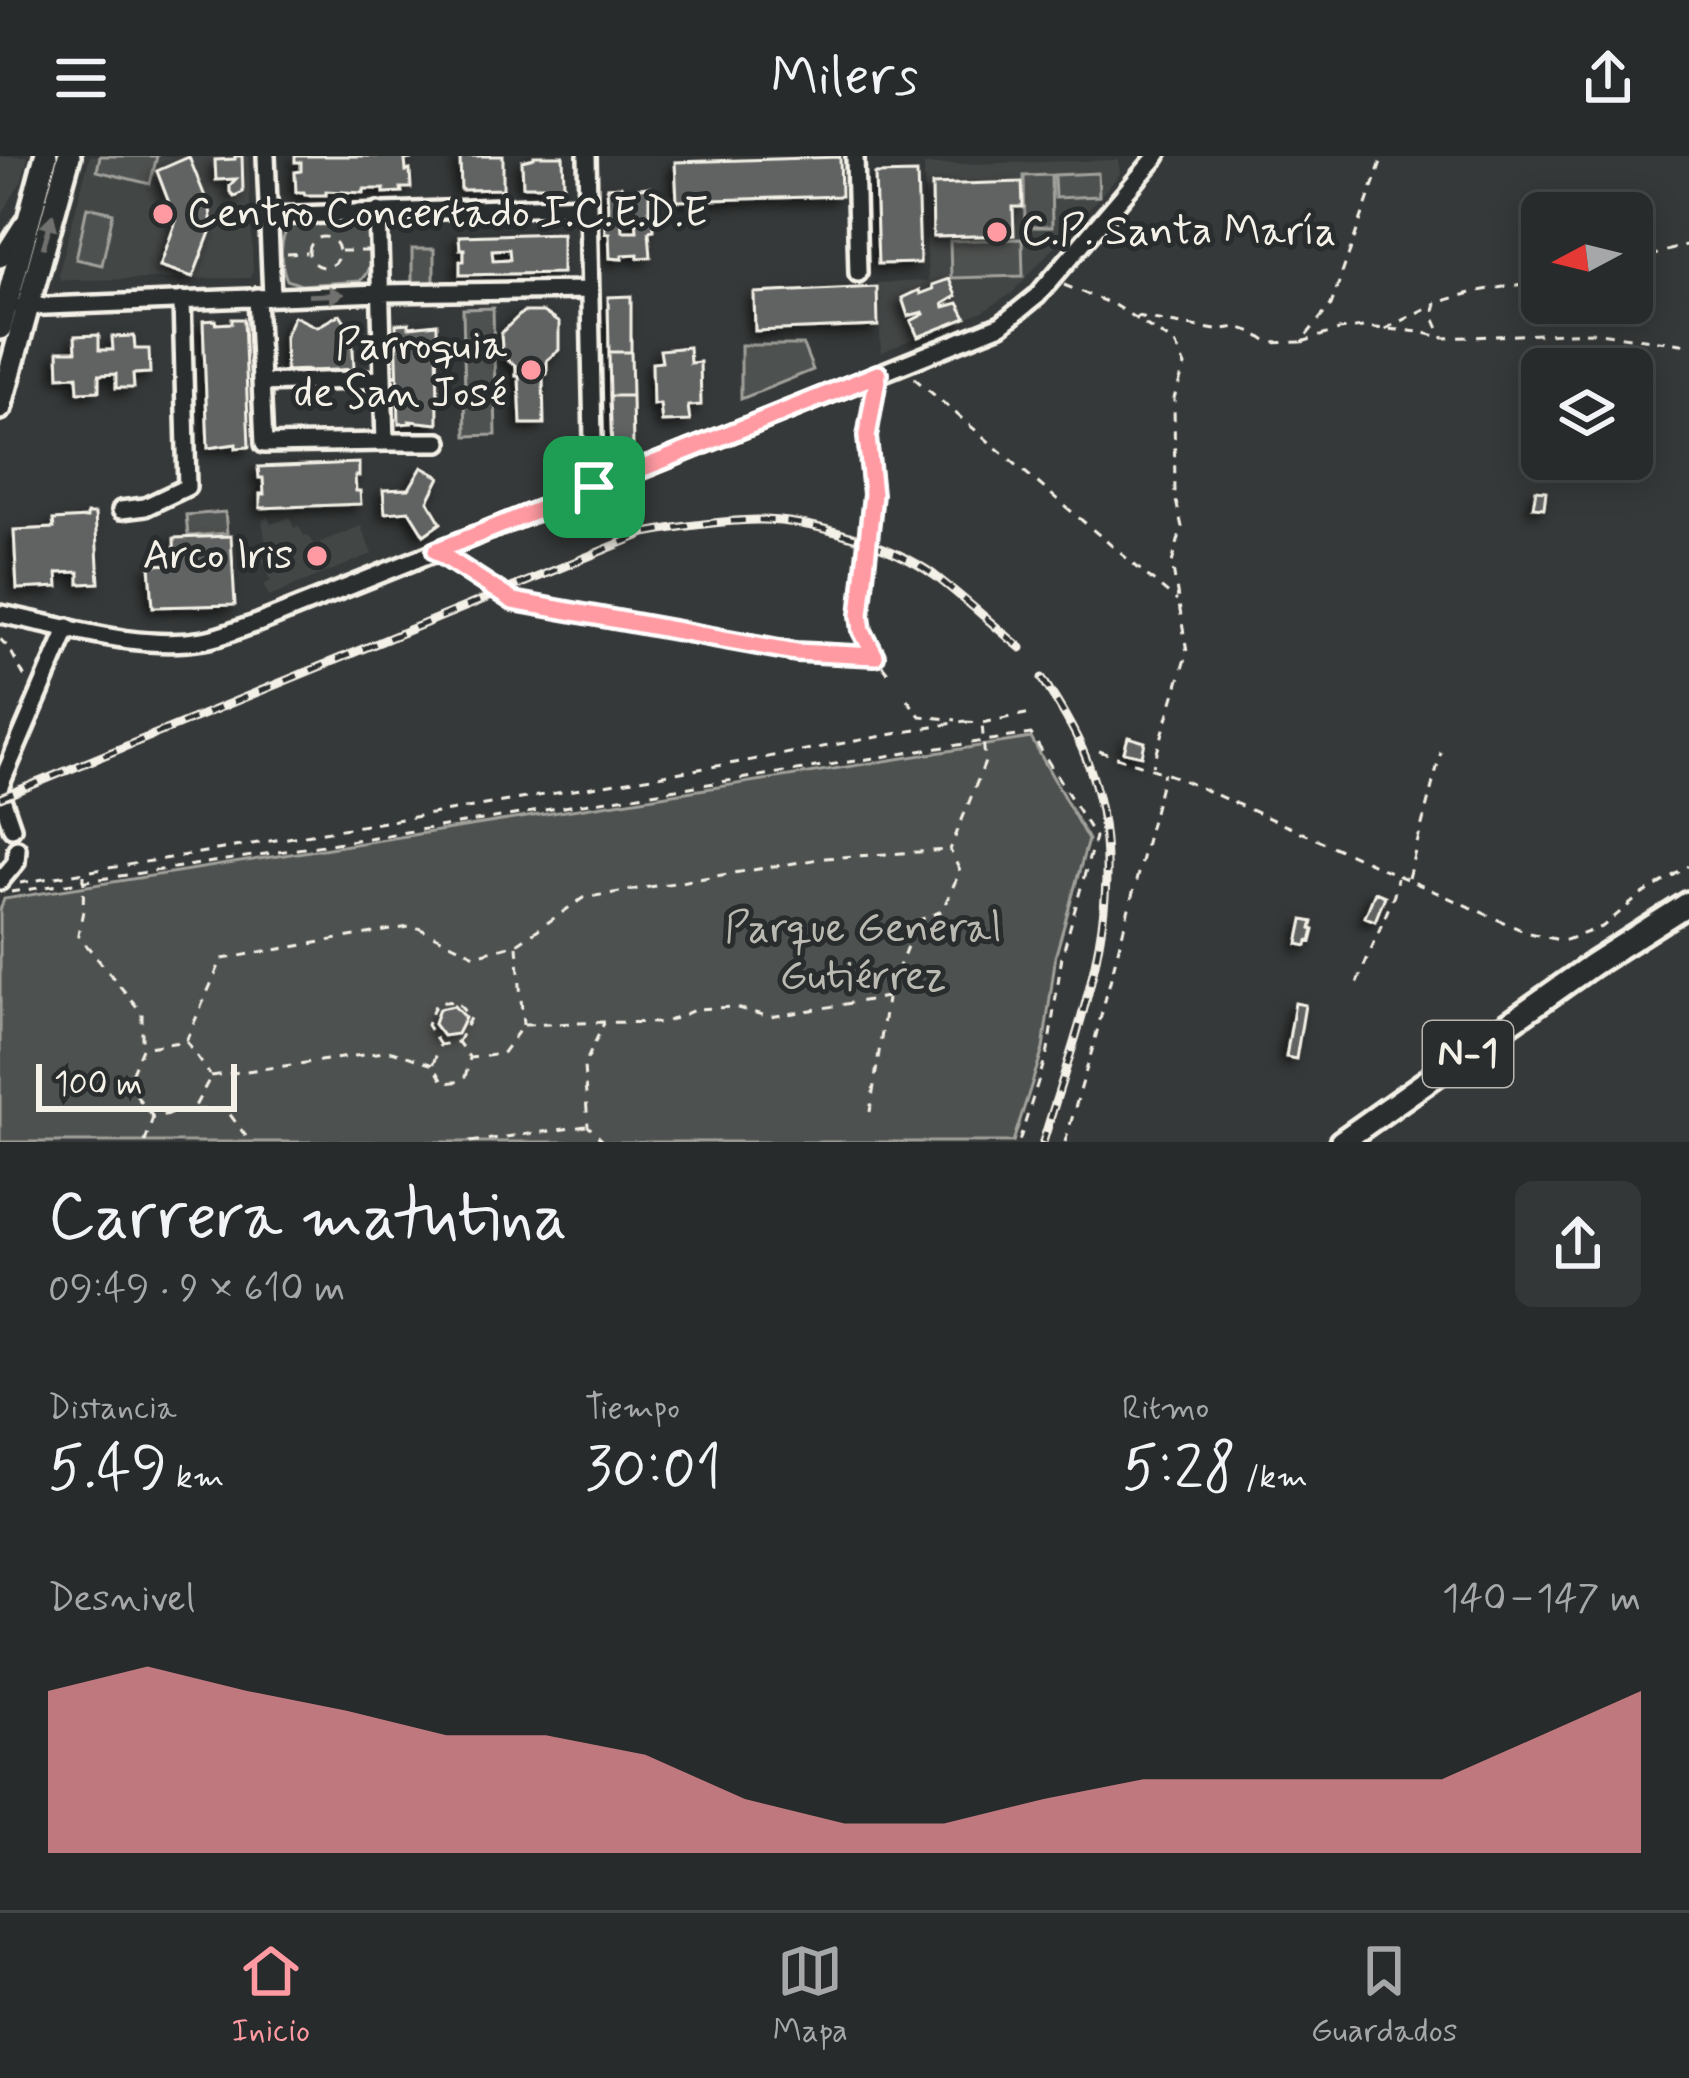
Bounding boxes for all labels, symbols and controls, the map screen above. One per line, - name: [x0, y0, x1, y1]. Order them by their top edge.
- text: Milers: [771, 43, 918, 114]
- icon: menu: [48, 45, 114, 111]
- icon: share: [1575, 45, 1641, 111]
- place label: Centro Concertado I.C.E.D.E: [187, 187, 708, 242]
- north arrow: [1521, 192, 1653, 324]
- map controls: [1521, 192, 1653, 480]
- marker: Centro Concertado I.C.E.D.E: [150, 201, 176, 227]
- place label: C.P. Santa María: [1021, 205, 1336, 260]
- one-way arrow: [40, 212, 58, 249]
- marker: C.P. Santa María: [984, 219, 1010, 245]
- one-way arrow: [308, 285, 346, 304]
- place label: Parroquia de San José: [294, 319, 508, 422]
- button: layers: [1521, 348, 1653, 480]
- marker: Parroquia de San José: [518, 357, 544, 383]
- pin: [543, 436, 645, 538]
- icon: arrive: [561, 454, 627, 520]
- place label: Arco Iris: [143, 529, 293, 584]
- marker: Arco Iris: [304, 543, 330, 569]
- park label: Parque General Gutiérrez: [724, 902, 1002, 1005]
- road number: N-1: [1423, 1021, 1513, 1087]
- scale bar: [36, 1058, 237, 1111]
- text: 100 m: [54, 1063, 143, 1107]
- text: Carrera matutina: [48, 1176, 568, 1262]
- button: share: [1515, 1181, 1641, 1307]
- text: 09:49 · 9 × 610 m: [48, 1264, 345, 1315]
- text: Distancia: [48, 1387, 177, 1431]
- text: Tiempo: [585, 1387, 680, 1431]
- text: Ritmo: [1122, 1387, 1209, 1431]
- text: 5.49: [48, 1431, 167, 1510]
- text: 30:01: [585, 1431, 722, 1510]
- text: 5:28: [1122, 1431, 1236, 1510]
- text: km: [167, 1456, 224, 1500]
- text: /km: [1236, 1456, 1308, 1500]
- text: Desnivel: [48, 1574, 195, 1625]
- text: 140–147 m: [1442, 1574, 1641, 1625]
- tab: Inicio: [231, 1938, 310, 2054]
- tab: Mapa: [773, 1938, 848, 2054]
- tab: Guardados: [1311, 1938, 1458, 2054]

